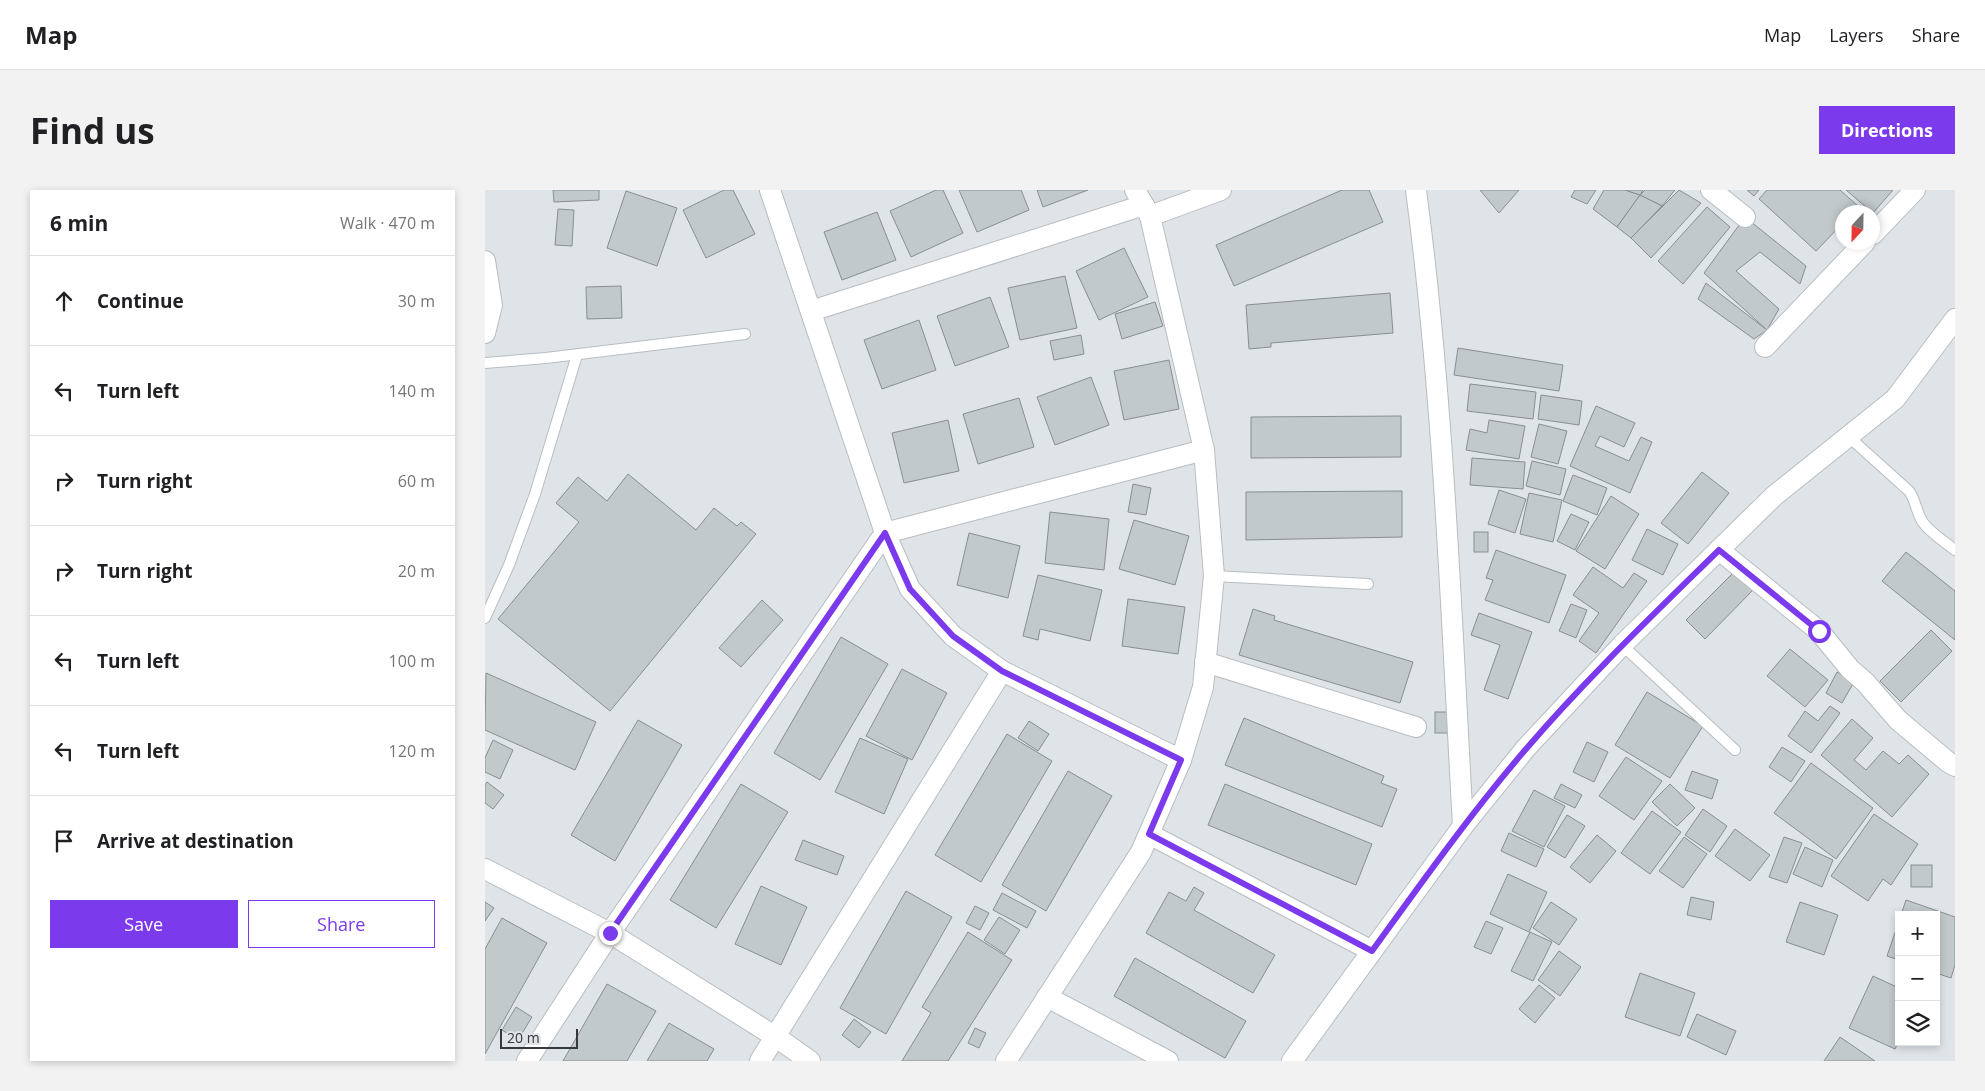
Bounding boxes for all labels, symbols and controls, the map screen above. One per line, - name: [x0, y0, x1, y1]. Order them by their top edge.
- text: Map: [25, 18, 77, 51]
- text: Map: [1764, 23, 1801, 47]
- text: Layers: [1829, 23, 1884, 47]
- text: Share: [1912, 23, 1960, 47]
- button: Directions: [1819, 106, 1955, 154]
- text: Find us: [30, 107, 155, 154]
- north arrow: [1835, 205, 1880, 250]
- text: 6 min: [50, 209, 108, 237]
- text: Walk · 470 m: [340, 212, 435, 234]
- icon: ahead: [50, 287, 78, 315]
- text: Continue: [97, 288, 184, 314]
- text: 30 m: [398, 290, 435, 312]
- icon: left: [50, 377, 78, 405]
- text: Turn left: [97, 378, 179, 404]
- text: 140 m: [389, 380, 435, 402]
- icon: right: [50, 467, 78, 495]
- text: Turn right: [97, 468, 192, 494]
- text: 60 m: [398, 470, 435, 492]
- icon: right: [50, 557, 78, 585]
- text: Turn right: [97, 558, 192, 584]
- text: 20 m: [398, 560, 435, 582]
- route start: [1808, 620, 1831, 643]
- icon: left: [50, 647, 78, 675]
- text: Turn left: [97, 648, 179, 674]
- text: 100 m: [389, 650, 435, 672]
- icon: left: [50, 737, 78, 765]
- text: Turn left: [97, 738, 179, 764]
- text: 120 m: [389, 740, 435, 762]
- icon: arrive: [50, 827, 78, 855]
- text: Arrive at destination: [97, 828, 294, 854]
- button: Save: [50, 900, 238, 948]
- button: Share: [248, 900, 435, 948]
- map controls: [1895, 911, 1940, 1046]
- button: +: [1895, 911, 1940, 956]
- route end: [599, 922, 622, 945]
- button: −: [1895, 956, 1940, 1001]
- button: layers: [1895, 1001, 1940, 1046]
- scale bar: [500, 1026, 577, 1049]
- text: 20 m: [507, 1028, 540, 1047]

